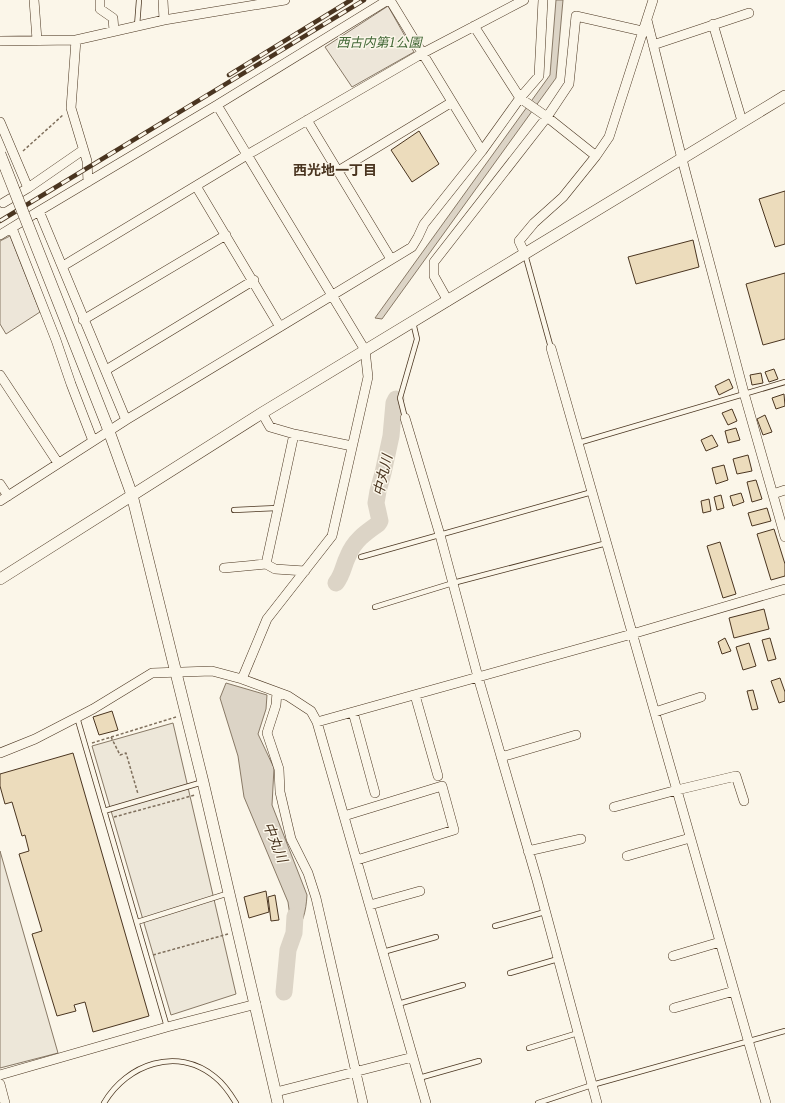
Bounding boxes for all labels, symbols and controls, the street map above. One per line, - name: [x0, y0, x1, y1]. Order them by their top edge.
- park label: 西古内第1公園: [337, 33, 423, 51]
- district label: 西光地一丁目: [293, 160, 377, 179]
- water label: 中丸川: [368, 450, 396, 498]
- water label: 中丸川: [259, 819, 293, 867]

